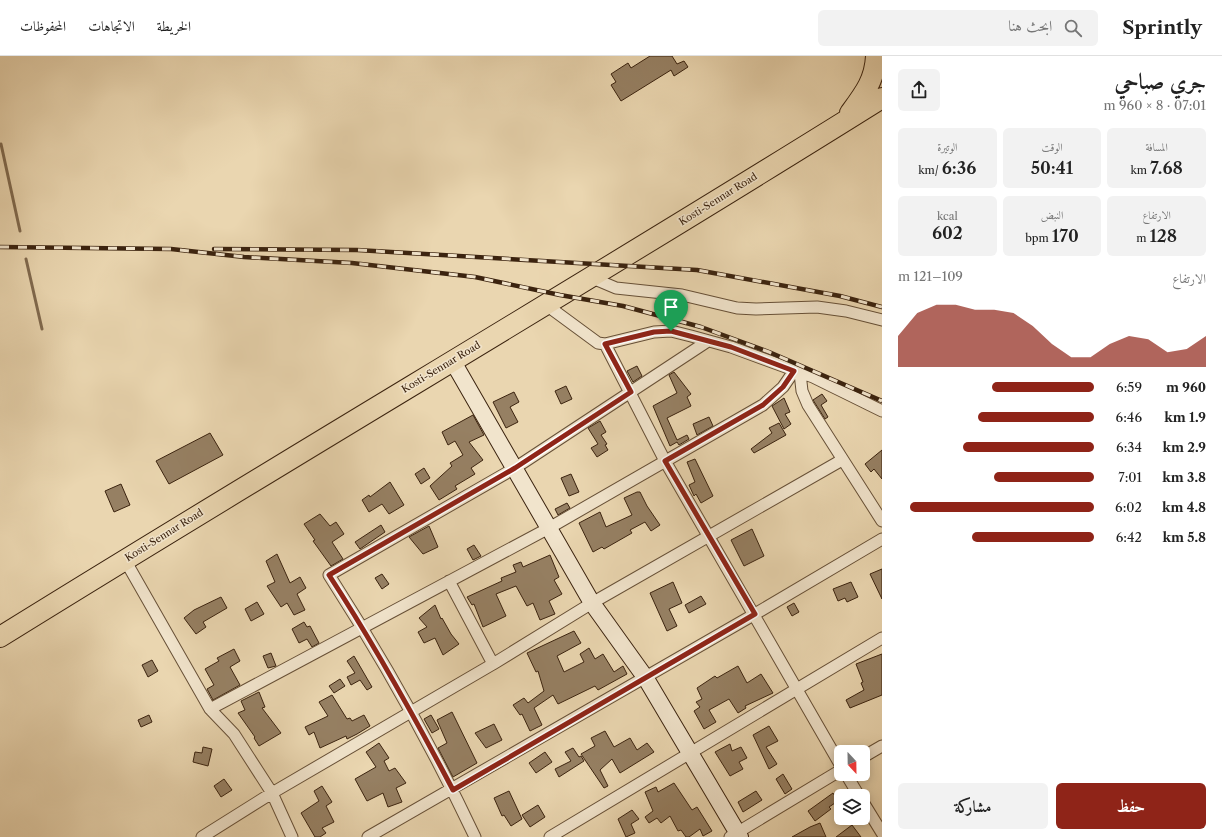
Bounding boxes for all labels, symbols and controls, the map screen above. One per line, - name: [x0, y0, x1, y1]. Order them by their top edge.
- search box: [818, 10, 1098, 46]
- text: ابحث هنا: [1008, 16, 1052, 35]
- text: Sprintly: [1122, 16, 1202, 39]
- text: المحفوظات: [20, 17, 66, 35]
- text: الاتجاهات: [88, 17, 135, 35]
- text: الخريطة: [157, 17, 191, 35]
- icon: search: [1062, 17, 1084, 39]
- text: جري صباحي: [1114, 68, 1206, 95]
- button: share: [898, 69, 940, 111]
- text: 07:01 · 8 × 960 m: [1103, 97, 1206, 113]
- text: الوتيرة: [937, 140, 957, 154]
- text: الوقت: [1041, 140, 1063, 154]
- text: المسافة: [1145, 140, 1168, 154]
- text: 6:36: [942, 158, 976, 178]
- text: 50:41: [1031, 158, 1073, 178]
- text: 7.68: [1150, 158, 1183, 178]
- text: /km: [918, 163, 942, 177]
- text: km: [1130, 163, 1150, 177]
- street label: Kosti-Sennar Road: [676, 170, 760, 228]
- text: النبض: [1041, 208, 1063, 222]
- text: الارتفاع: [1142, 208, 1171, 222]
- text: kcal: [937, 209, 958, 223]
- text: 602: [932, 223, 963, 243]
- text: 170: [1052, 226, 1079, 246]
- text: 128: [1149, 226, 1177, 246]
- text: bpm: [1025, 231, 1052, 245]
- text: m: [1136, 231, 1149, 245]
- text: 109–121 m: [898, 268, 963, 284]
- text: الارتفاع: [1172, 270, 1206, 286]
- pin: [654, 290, 688, 331]
- icon: arrive: [660, 296, 682, 318]
- street label: Kosti-Sennar Road: [399, 338, 483, 396]
- text: 6:59: [1116, 379, 1142, 395]
- text: 960 m: [1166, 379, 1206, 395]
- text: 6:46: [1116, 409, 1142, 425]
- text: 1.9 km: [1164, 409, 1206, 425]
- text: 6:34: [1116, 439, 1142, 455]
- text: 2.9 km: [1162, 439, 1206, 455]
- text: 7:01: [1118, 469, 1142, 485]
- text: 3.8 km: [1162, 469, 1206, 485]
- text: 6:02: [1115, 499, 1142, 515]
- text: 4.8 km: [1162, 499, 1206, 515]
- street label: Kosti-Sennar Road: [122, 506, 206, 564]
- text: 6:42: [1116, 529, 1142, 545]
- text: 5.8 km: [1162, 529, 1206, 545]
- north arrow: [834, 745, 870, 781]
- map controls: [834, 745, 870, 825]
- button: مشاركة: [898, 783, 1048, 829]
- button: حفظ: [1056, 783, 1206, 829]
- button: layers: [834, 789, 870, 825]

